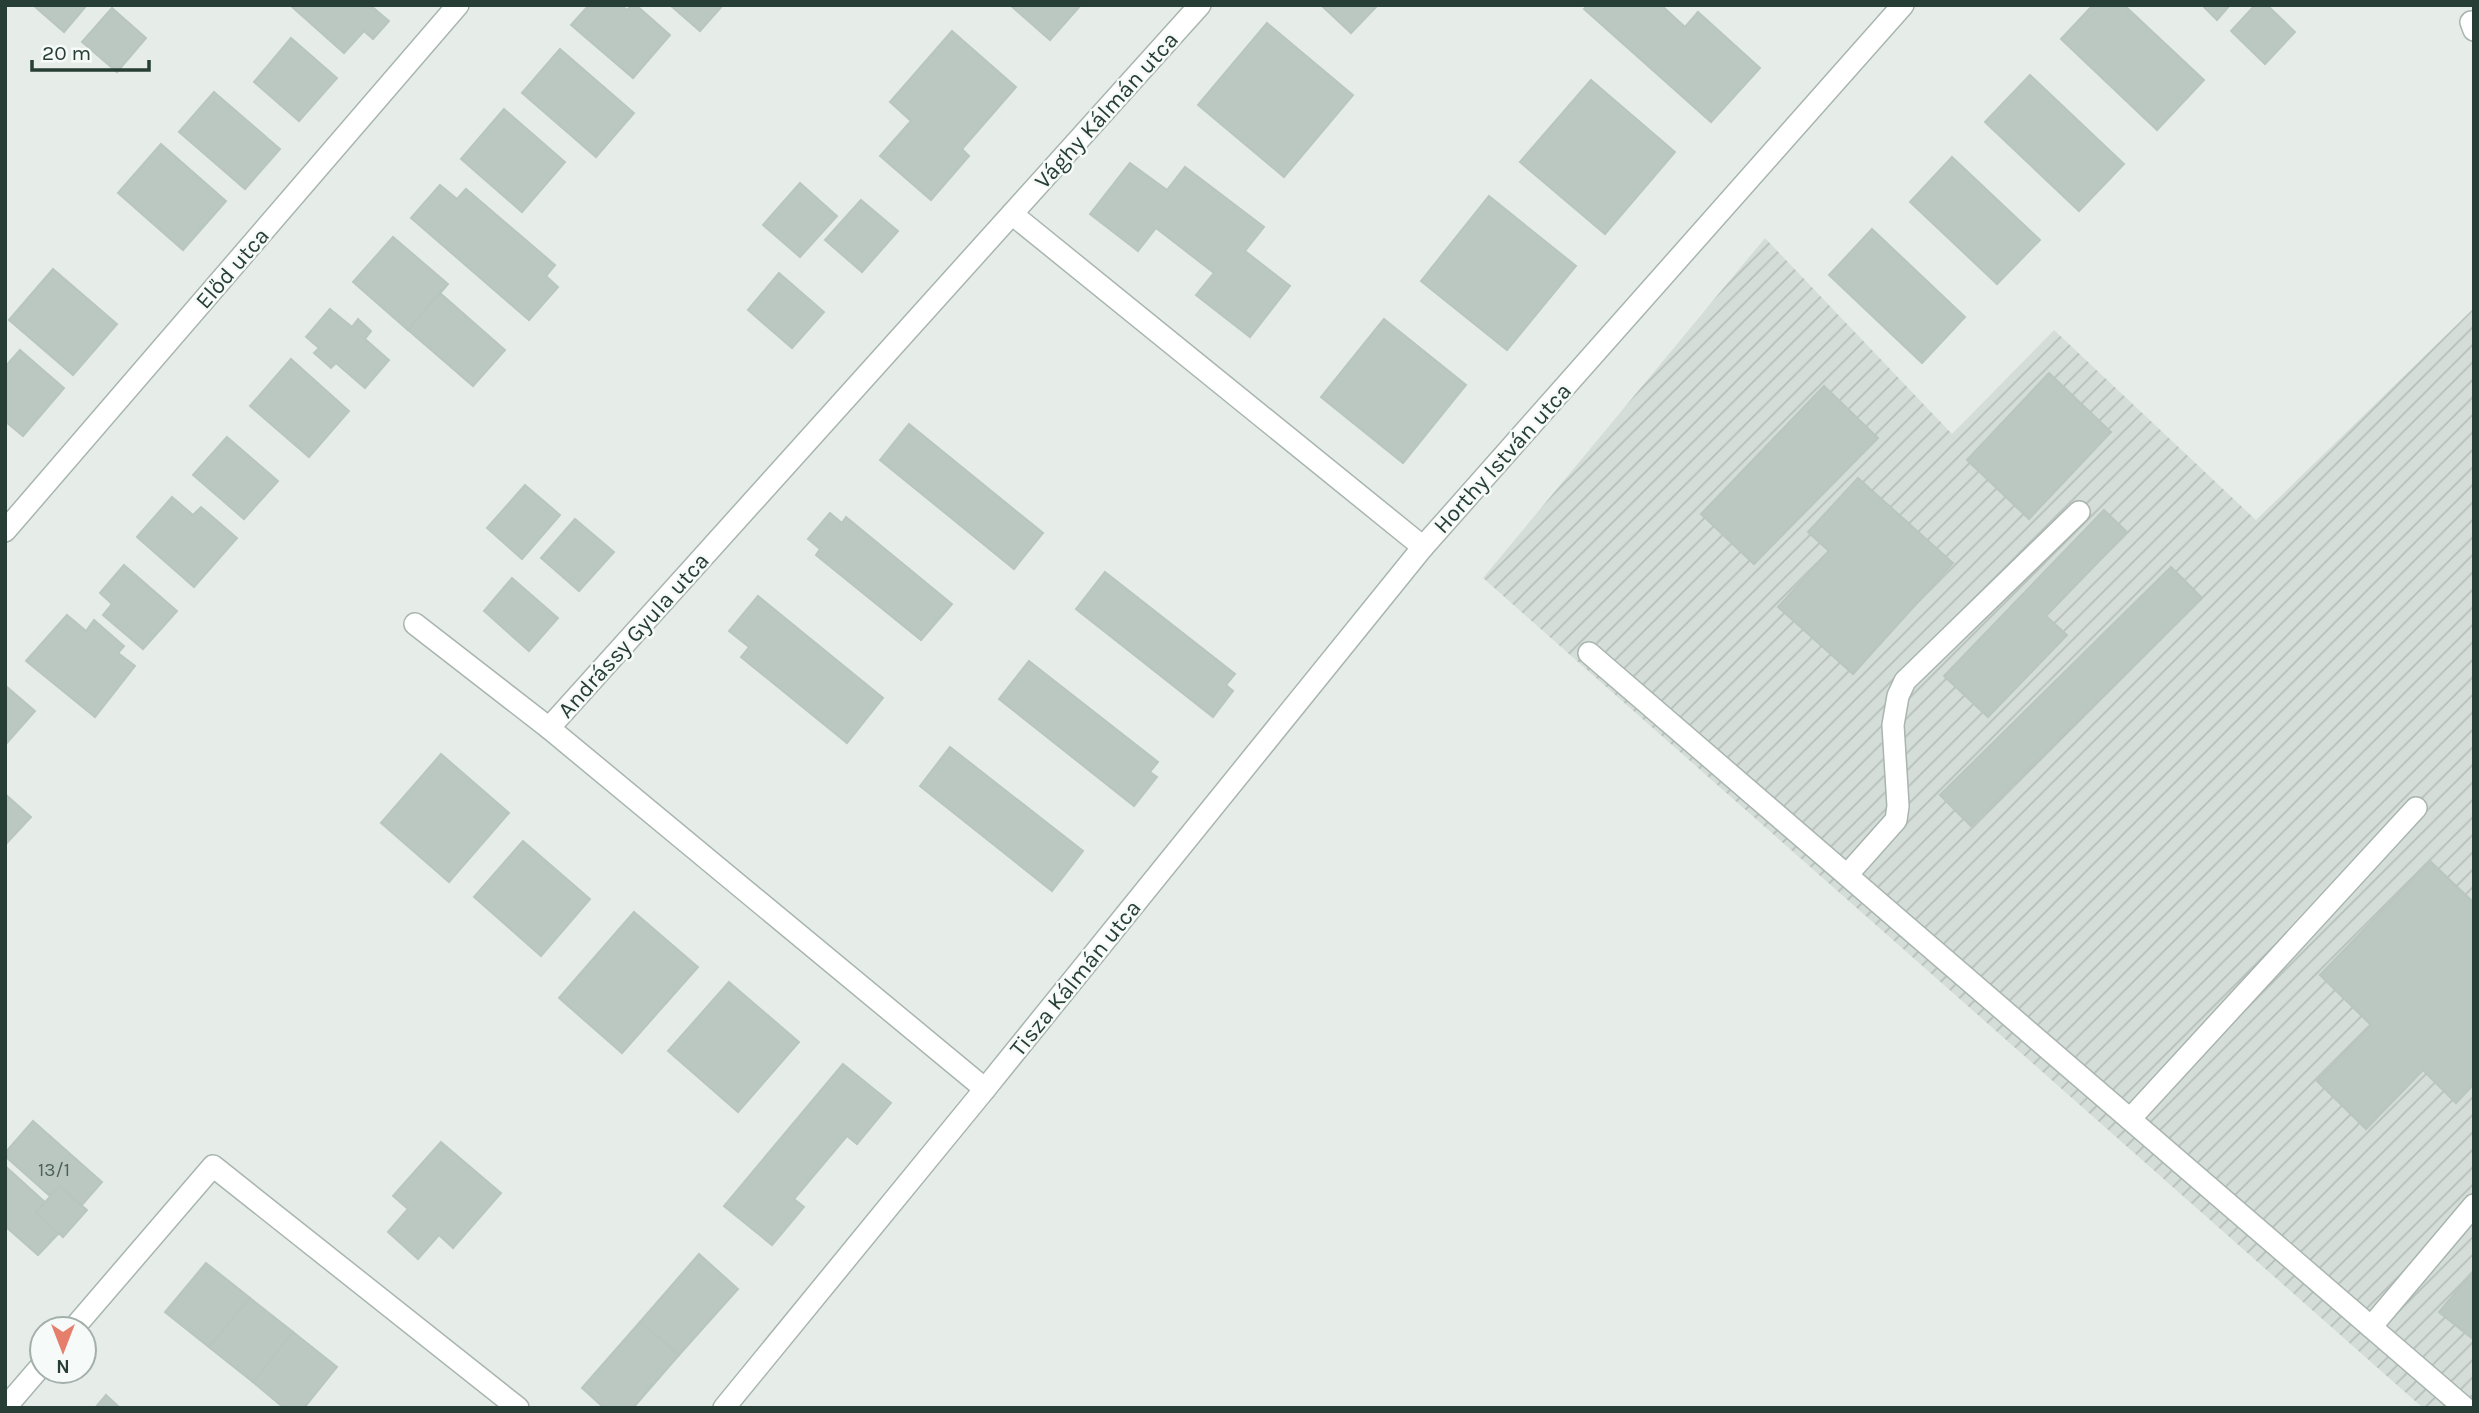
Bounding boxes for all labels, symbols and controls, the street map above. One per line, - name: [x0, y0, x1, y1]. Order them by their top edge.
- street label: Vághy Kálmán utca: [1029, 26, 1184, 194]
- scale bar: [32, 28, 149, 72]
- text: 20 m: [42, 41, 91, 65]
- street label: Előd utca: [190, 222, 275, 314]
- street label: Horthy István utca: [1428, 378, 1577, 539]
- street label: Andrássy Gyula utca: [552, 547, 715, 723]
- street label: Tisza Kálmán utca: [1004, 895, 1147, 1062]
- house number: 13/1: [38, 1159, 70, 1181]
- north arrow: [28, 1315, 98, 1385]
- text: N: [56, 1355, 70, 1377]

